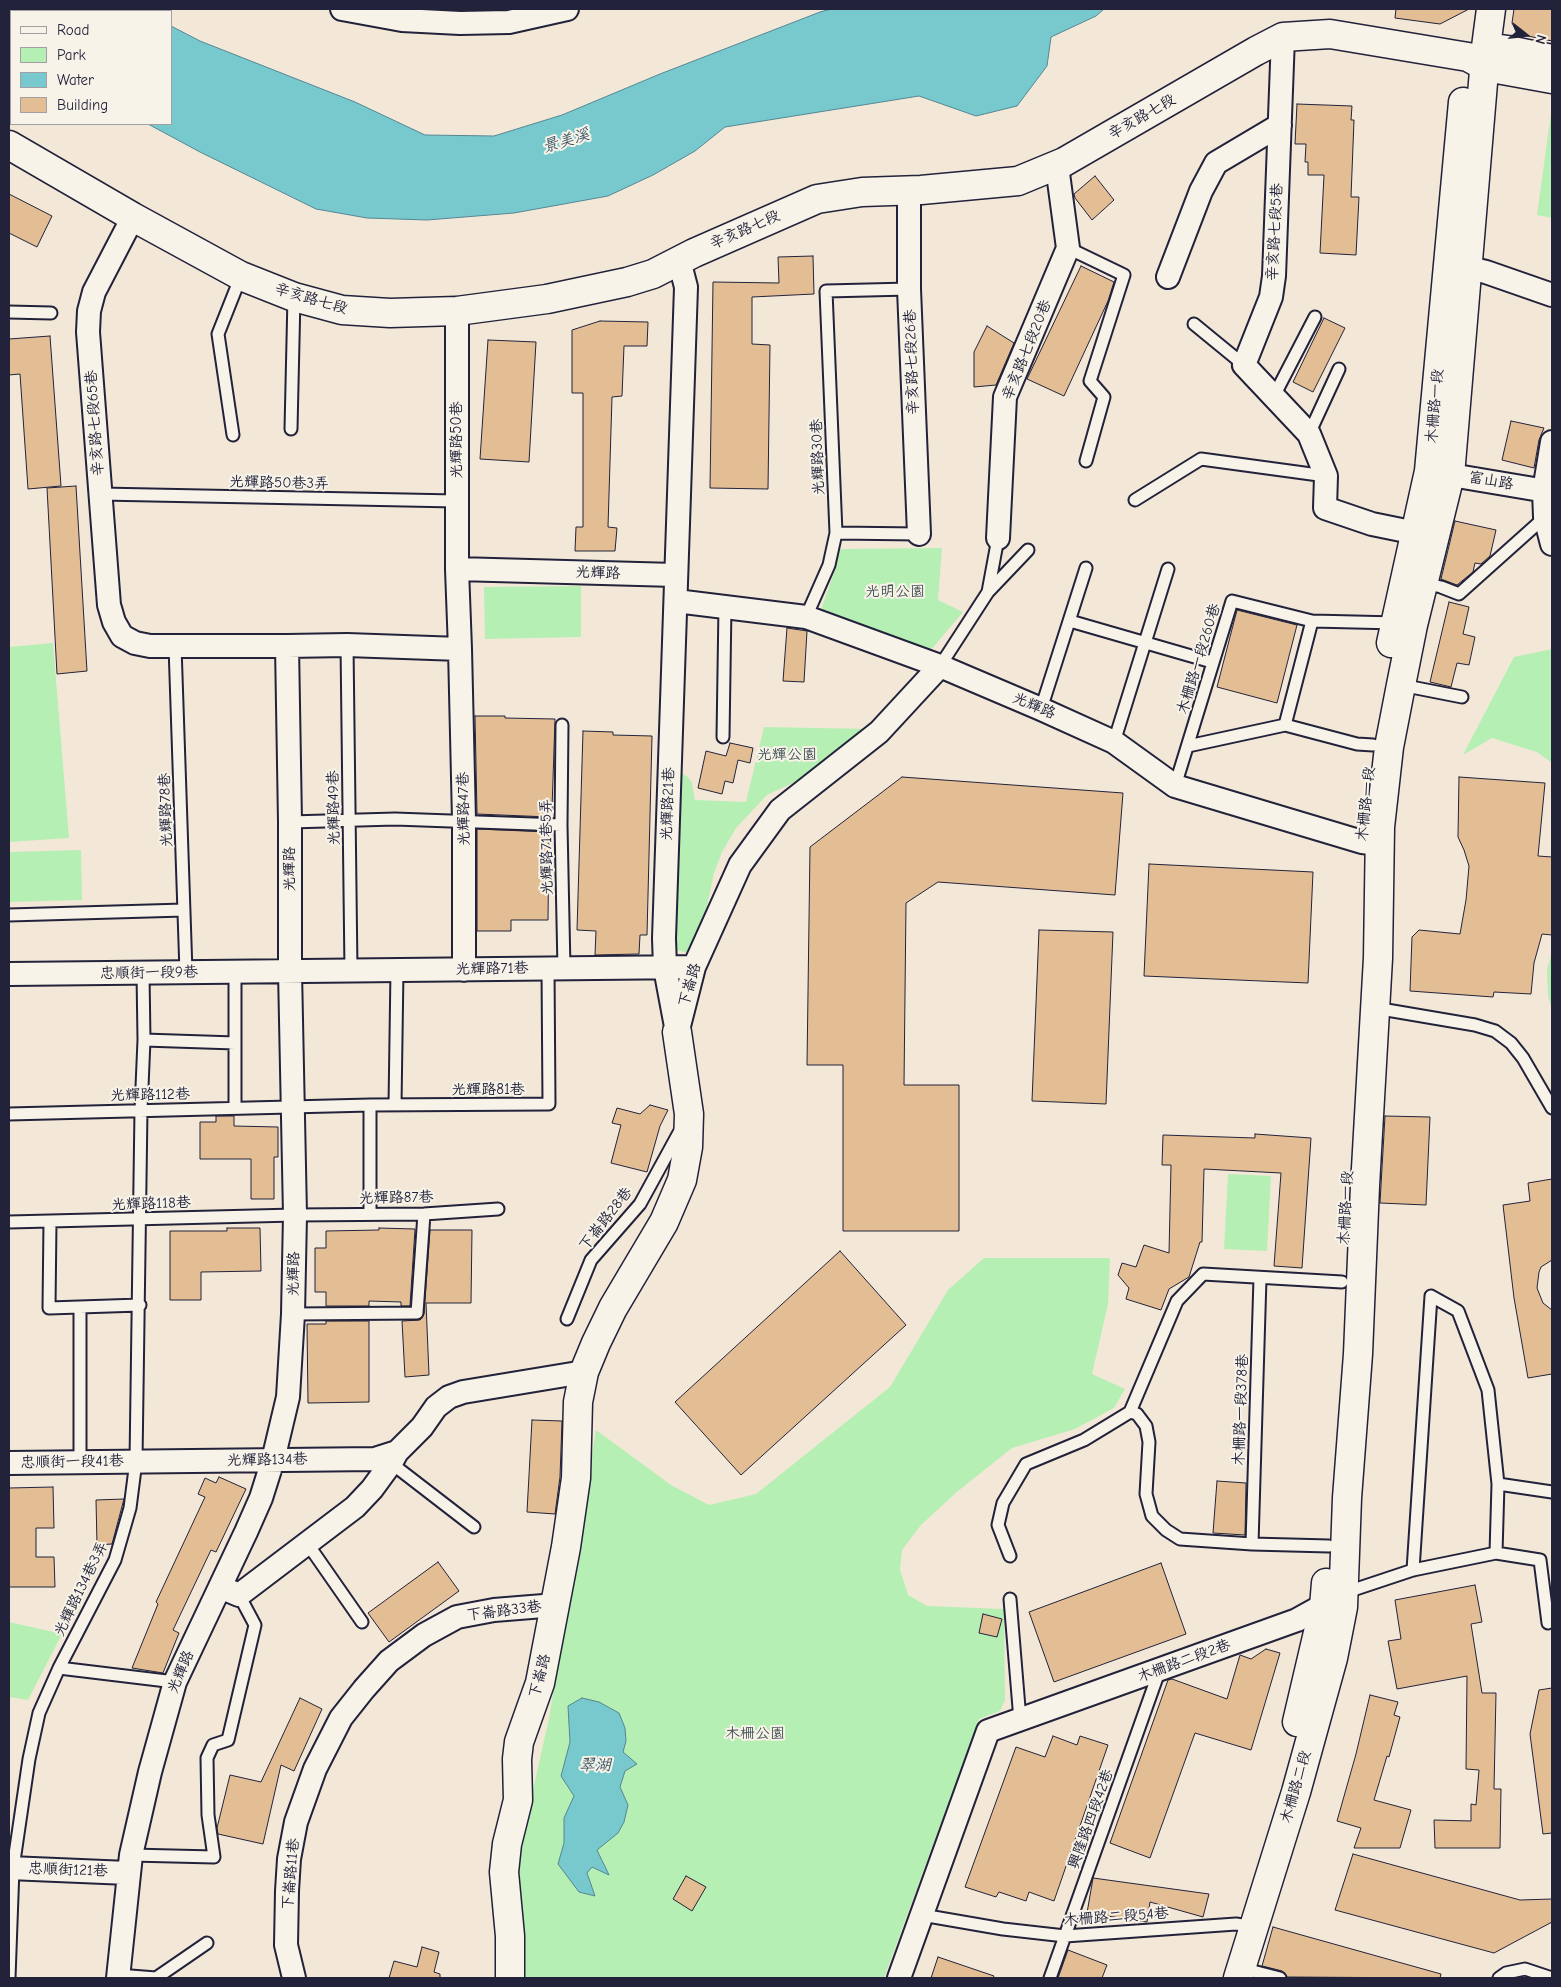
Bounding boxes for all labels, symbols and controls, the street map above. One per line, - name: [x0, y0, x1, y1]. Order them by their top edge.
- legend: [10, 10, 172, 125]
- north arrow: [1501, 10, 1551, 60]
- text: Road: [57, 21, 89, 39]
- text: N: [1531, 33, 1550, 46]
- text: Park: [57, 46, 86, 64]
- text: Water: [57, 71, 94, 89]
- street label: 辛亥路七段: [1105, 90, 1179, 144]
- text: Building: [57, 96, 108, 114]
- water label: 景美溪: [540, 125, 592, 157]
- street label: 辛亥路七段5巷: [1263, 183, 1287, 281]
- street label: 辛亥路七段: [707, 207, 783, 253]
- street label: 辛亥路七段: [272, 280, 350, 318]
- street label: 辛亥路七段20巷: [999, 297, 1055, 403]
- street label: 辛亥路七段26巷: [901, 309, 923, 415]
- street label: 木柵路一段: [1423, 368, 1447, 444]
- street label: 辛亥路七段65巷: [82, 369, 108, 477]
- street label: 光輝路50巷: [448, 401, 466, 479]
- street label: 光輝路30巷: [808, 418, 828, 496]
- street label: 富山路: [1467, 468, 1515, 494]
- street label: 光輝路50巷3弄: [229, 473, 329, 493]
- street label: 光輝路: [575, 563, 621, 583]
- park label: 光明公園: [865, 583, 925, 601]
- street label: 木柵路一段260巷: [1174, 601, 1224, 717]
- street label: 光輝路: [1010, 689, 1058, 723]
- park label: 光輝公園: [757, 746, 817, 764]
- street label: 木柵路一段: [1353, 766, 1379, 842]
- street label: 光輝路21巷: [658, 767, 678, 841]
- street label: 光輝路49巷: [324, 770, 344, 846]
- street label: 光輝路78巷: [156, 772, 176, 848]
- street label: 光輝路47巷: [454, 772, 474, 846]
- street label: 光輝路71巷5弄: [537, 799, 557, 895]
- street label: 光輝路: [281, 847, 299, 891]
- street label: 光輝路71巷: [455, 959, 529, 979]
- street label: 下崙路: [675, 961, 705, 1009]
- street label: 忠順街一段9巷: [100, 963, 198, 983]
- street label: 光輝路81巷: [451, 1081, 525, 1099]
- street label: 光輝路112巷: [110, 1085, 190, 1105]
- street label: 木柵路一段: [1335, 1170, 1357, 1246]
- street label: 下崙路28巷: [576, 1184, 636, 1254]
- street label: 光輝路87巷: [358, 1188, 434, 1208]
- street label: 光輝路118巷: [111, 1194, 191, 1214]
- street label: 光輝路: [285, 1251, 303, 1297]
- street label: 木柵路一段378巷: [1230, 1354, 1252, 1466]
- street label: 光輝路134巷: [226, 1450, 308, 1470]
- street label: 忠順街一段41巷: [20, 1452, 124, 1472]
- street label: 光輝路134巷3弄: [50, 1539, 112, 1639]
- street label: 下崙路33巷: [466, 1597, 542, 1625]
- street label: 木柵路二段2巷: [1135, 1636, 1233, 1686]
- street label: 光輝路: [164, 1648, 198, 1696]
- street label: 下崙路: [525, 1652, 555, 1700]
- park label: 木柵公園: [725, 1725, 785, 1743]
- street label: 木柵路二段: [1277, 1748, 1315, 1826]
- water label: 翠湖: [579, 1755, 611, 1775]
- street label: 興隆路四段42巷: [1065, 1767, 1117, 1871]
- street label: 下崙路11巷: [279, 1837, 303, 1911]
- street label: 忠順街121巷: [28, 1860, 108, 1880]
- street label: 木柵路二段54巷: [1063, 1904, 1169, 1930]

